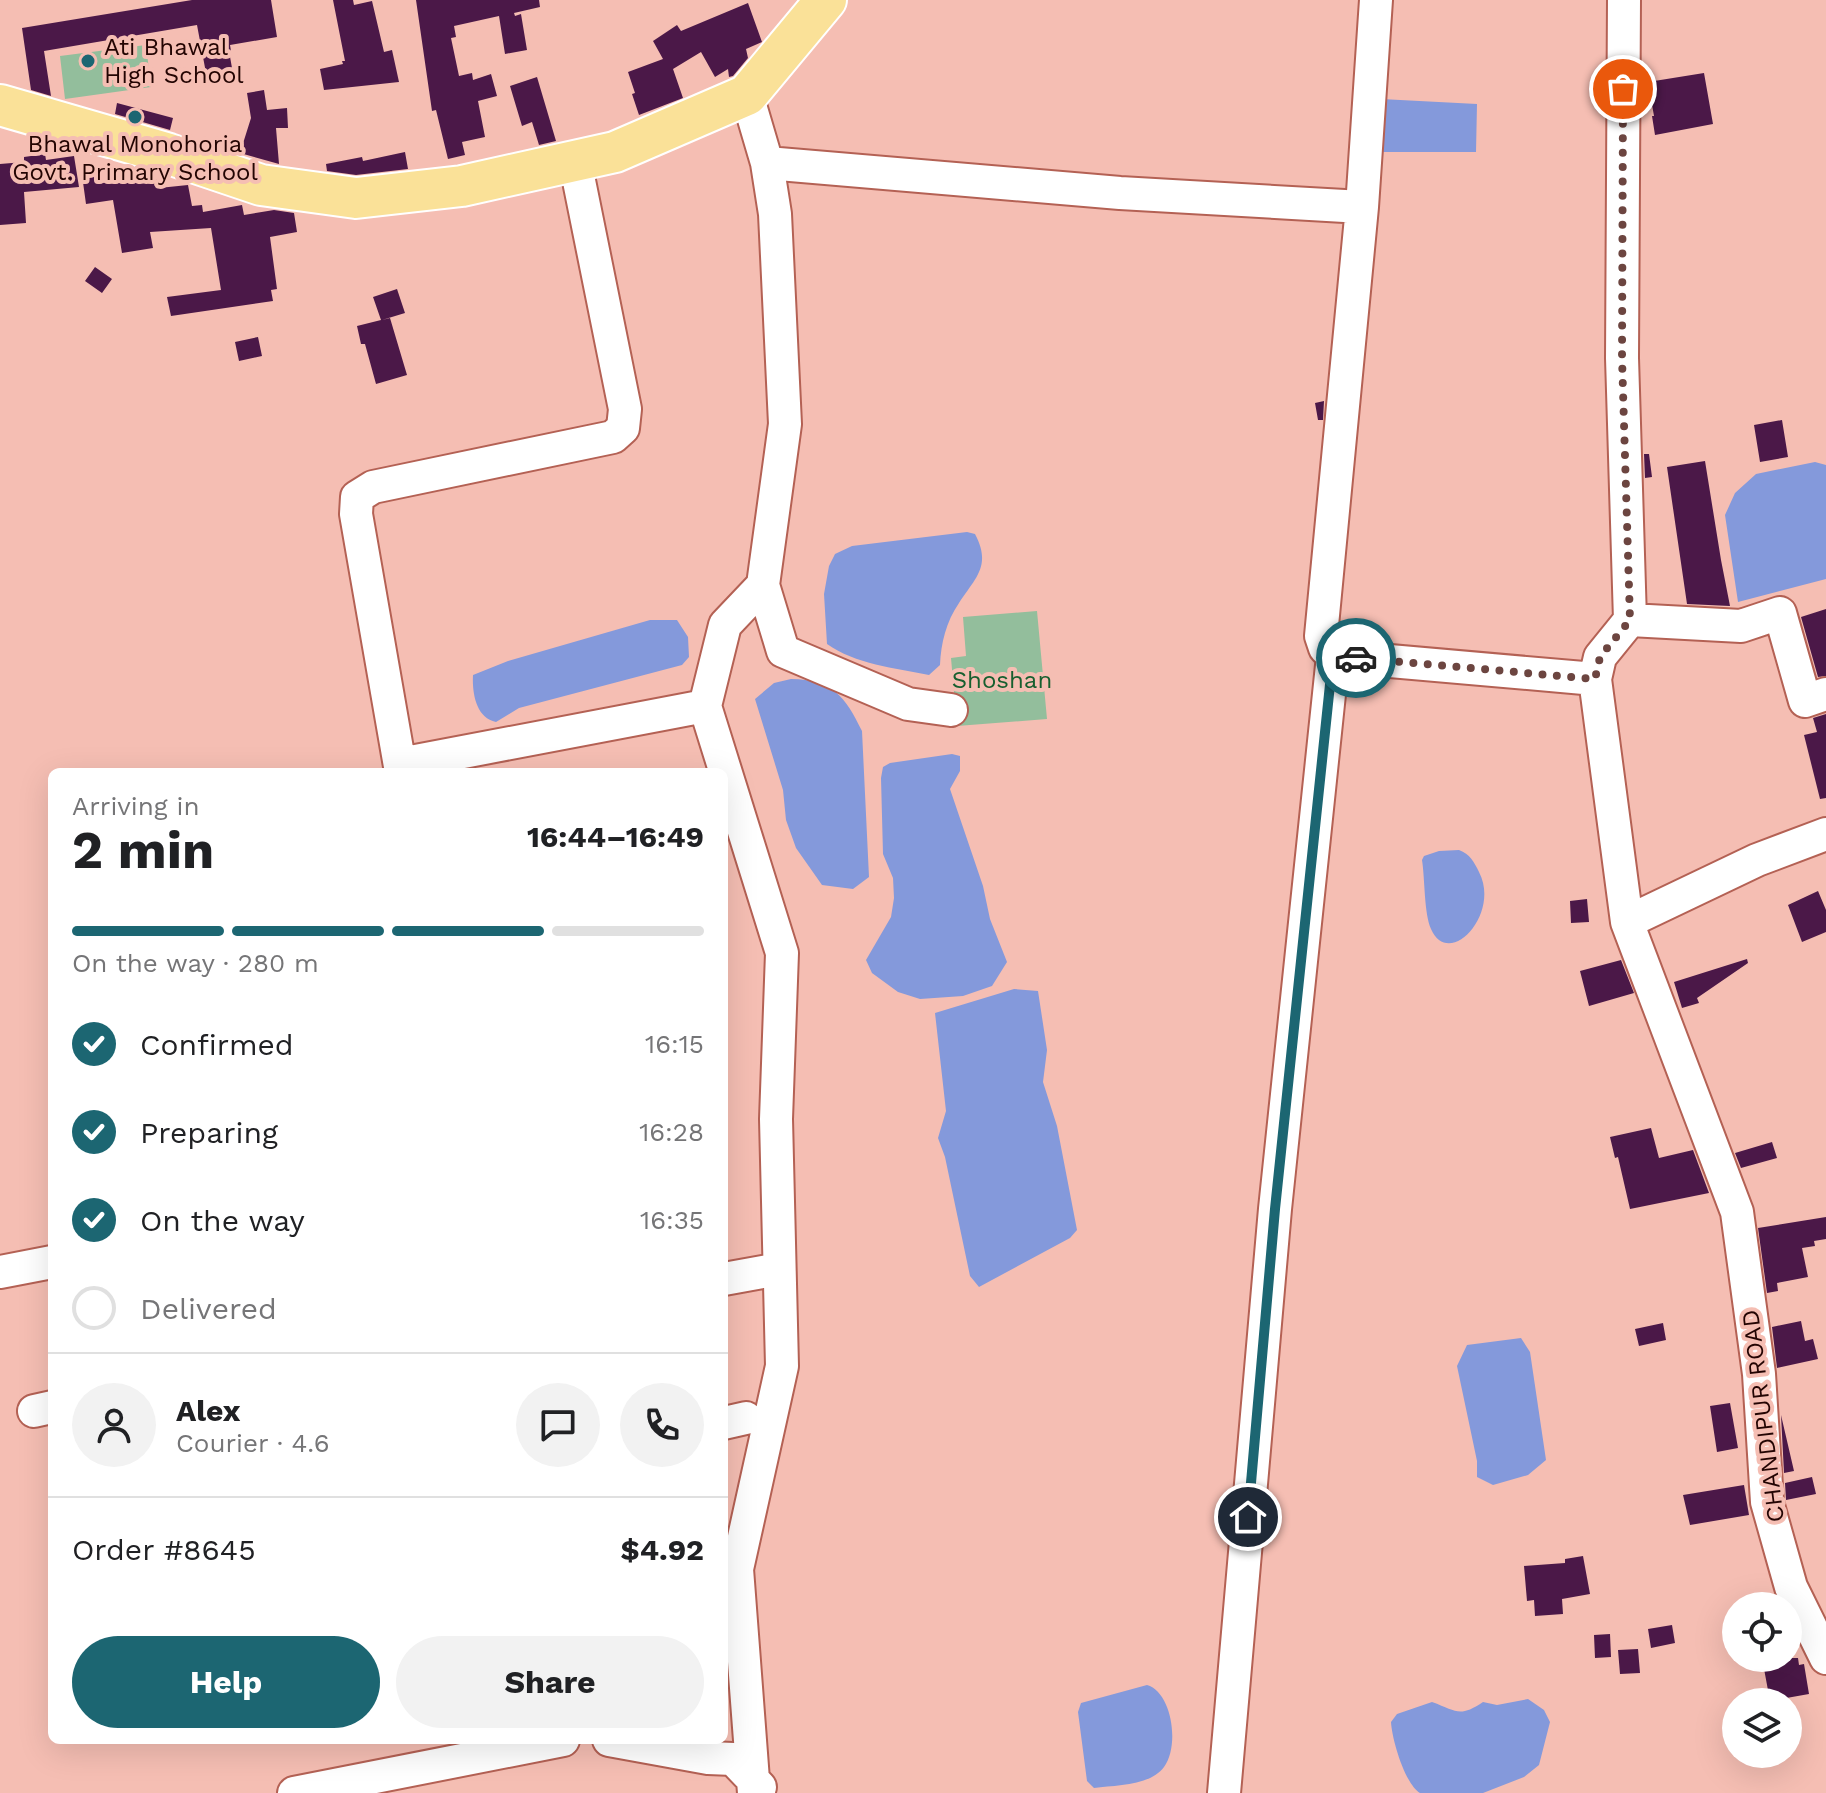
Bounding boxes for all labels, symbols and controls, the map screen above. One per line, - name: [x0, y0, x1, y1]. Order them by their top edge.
- place label: Ati Bhawal High School: [104, 33, 244, 89]
- marker: Ati Bhawal High School: [79, 52, 97, 70]
- pin: [1589, 55, 1657, 123]
- icon: bag: [1601, 67, 1645, 111]
- marker: Bhawal Monohoria Govt. Primary School: [126, 108, 144, 126]
- place label: Bhawal Monohoria Govt. Primary School: [12, 130, 259, 186]
- courier: [1316, 618, 1396, 698]
- icon: car: [1334, 636, 1378, 680]
- park label: Shoshan: [952, 666, 1052, 694]
- text: Arriving in: [72, 791, 200, 821]
- text: 16:44–16:49: [527, 819, 704, 854]
- text: 2 min: [72, 820, 214, 881]
- text: On the way · 280 m: [72, 948, 319, 978]
- icon: check: [72, 1022, 116, 1066]
- text: Confirmed: [140, 1027, 294, 1062]
- text: 16:15: [645, 1029, 704, 1059]
- icon: check: [72, 1110, 116, 1154]
- text: Preparing: [140, 1115, 278, 1150]
- text: 16:28: [639, 1117, 704, 1147]
- icon: check: [72, 1198, 116, 1242]
- text: On the way: [140, 1203, 305, 1238]
- text: 16:35: [640, 1205, 704, 1235]
- text: Delivered: [140, 1291, 277, 1326]
- street label: CHANDIPUR ROAD: [1736, 1308, 1790, 1524]
- button: person: [72, 1383, 156, 1467]
- button: chat: [516, 1383, 600, 1467]
- button: phone: [620, 1383, 704, 1467]
- text: Alex: [176, 1393, 240, 1428]
- text: Courier · 4.6: [176, 1428, 330, 1458]
- pin: [1214, 1483, 1282, 1551]
- icon: home: [1226, 1495, 1270, 1539]
- text: Order #8645: [72, 1532, 256, 1567]
- text: $4.92: [620, 1532, 704, 1567]
- map controls: [1722, 1592, 1802, 1768]
- button: locate: [1722, 1592, 1802, 1672]
- button: Help: [72, 1636, 380, 1728]
- button: Share: [396, 1636, 704, 1728]
- button: layers: [1722, 1688, 1802, 1768]

